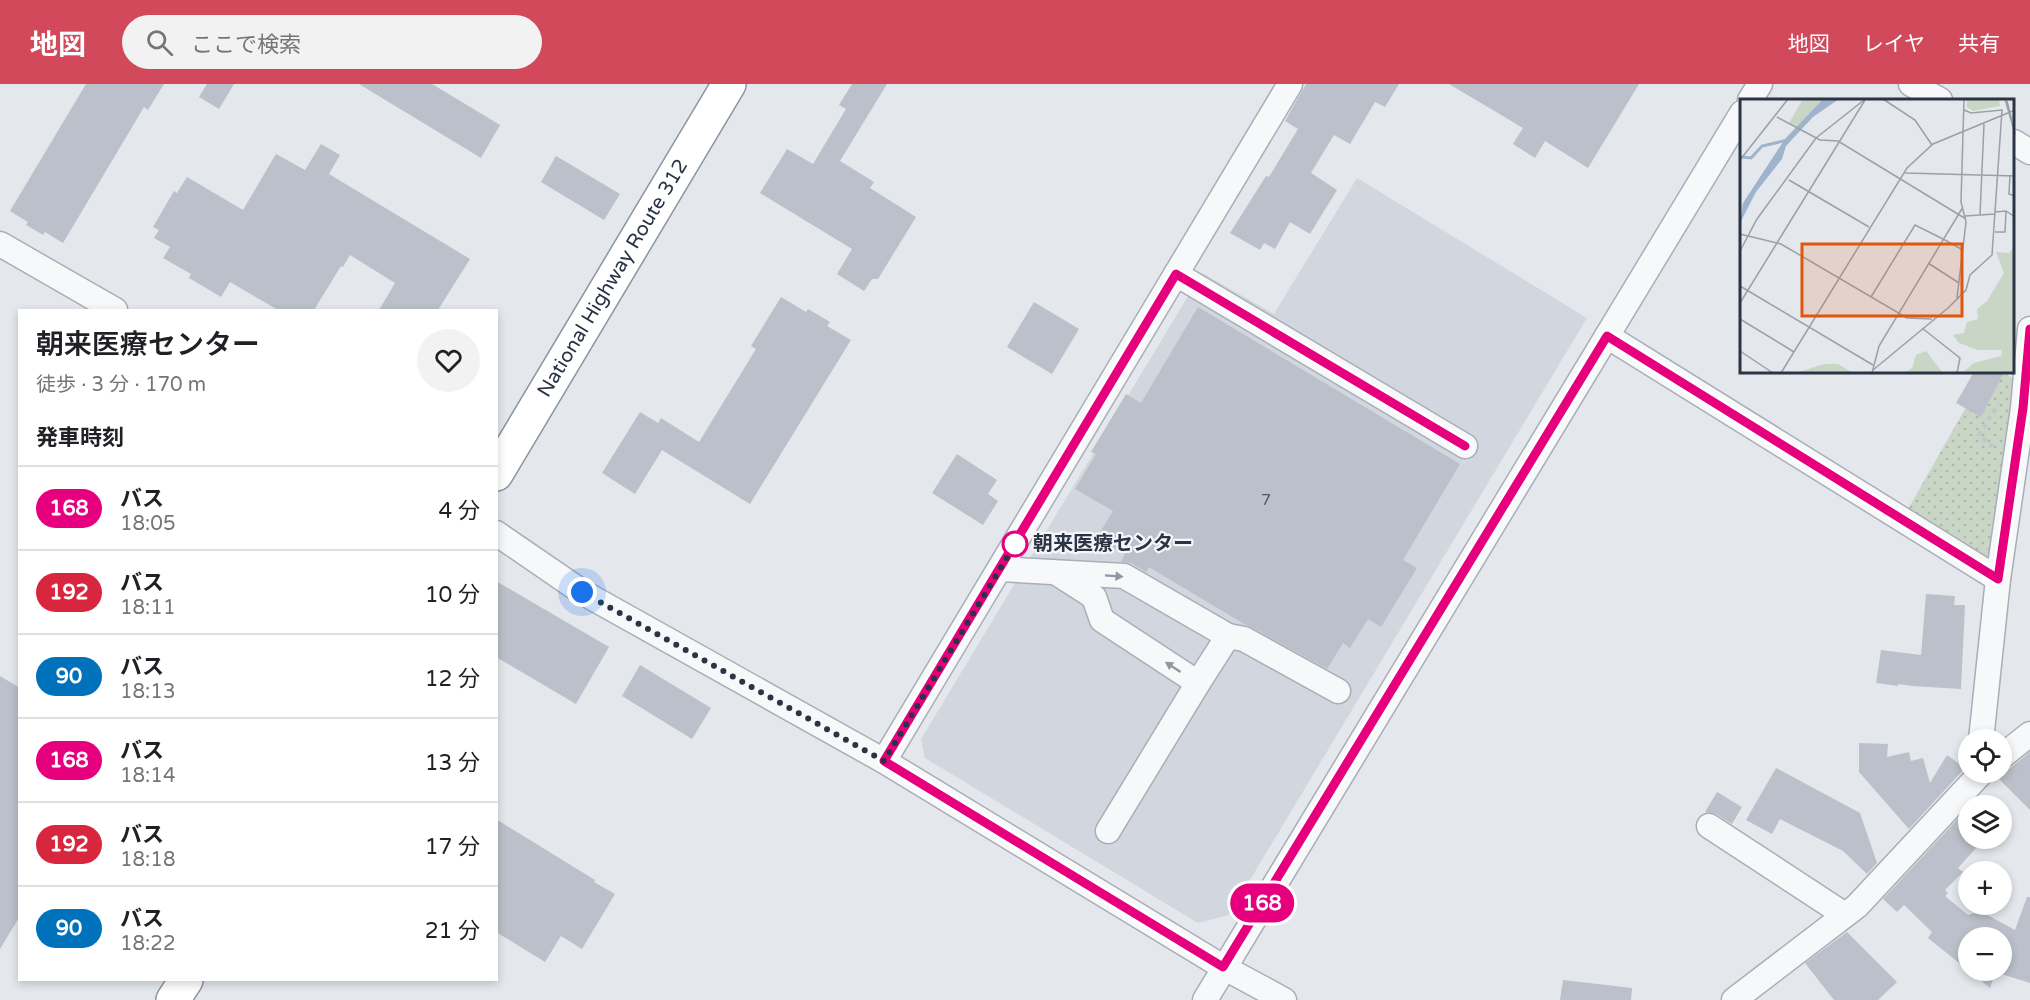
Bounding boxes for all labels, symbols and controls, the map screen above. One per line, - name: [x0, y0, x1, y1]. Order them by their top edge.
- search box: [122, 15, 542, 69]
- icon: search: [143, 26, 176, 59]
- text: 地図: [30, 28, 86, 62]
- text: ここで検索: [191, 32, 301, 58]
- text: 地図: [1788, 32, 1830, 57]
- text: レイヤ: [1863, 32, 1925, 57]
- text: 共有: [1958, 32, 2000, 57]
- inset map: [1740, 99, 2015, 374]
- street label: National Highway Route 312: [533, 155, 693, 402]
- text: 朝来医療センター: [36, 328, 260, 362]
- button: heart: [417, 329, 480, 392]
- text: 徒歩 · 3 分 · 170 m: [36, 373, 206, 397]
- text: 発車時刻: [36, 425, 124, 451]
- text: バス: [120, 486, 164, 512]
- house number: 7: [1261, 490, 1271, 510]
- text: 168: [49, 496, 89, 521]
- text: 4 分: [438, 498, 480, 524]
- text: 18:05: [120, 512, 175, 536]
- marker: 朝来医療センター: [1002, 531, 1028, 557]
- place label: 朝来医療センター: [1033, 532, 1193, 556]
- text: バス: [120, 570, 164, 596]
- one-way arrow: [1104, 571, 1123, 580]
- your location: [567, 577, 597, 607]
- text: 192: [49, 580, 89, 605]
- text: 10 分: [425, 582, 480, 608]
- text: 18:11: [120, 596, 175, 620]
- text: バス: [120, 654, 164, 680]
- one-way arrow: [1165, 661, 1181, 672]
- text: 90: [56, 664, 82, 689]
- text: 12 分: [425, 666, 480, 692]
- text: 18:13: [120, 680, 175, 704]
- map controls: [1958, 729, 2012, 981]
- button: locate: [1958, 729, 2012, 783]
- text: バス: [120, 738, 164, 764]
- text: 168: [49, 748, 89, 773]
- text: 13 分: [425, 750, 480, 776]
- text: 18:14: [120, 764, 175, 788]
- button: layers: [1958, 795, 2012, 849]
- text: バス: [120, 822, 164, 848]
- text: 192: [49, 832, 89, 857]
- text: 17 分: [425, 834, 480, 860]
- text: 18:18: [120, 848, 175, 872]
- button: +: [1958, 861, 2012, 915]
- line badge: 168: [1228, 884, 1296, 922]
- text: 168: [1242, 891, 1282, 916]
- text: バス: [120, 906, 164, 932]
- text: 90: [56, 916, 82, 941]
- text: 21 分: [425, 918, 480, 944]
- button: −: [1958, 927, 2012, 981]
- text: 18:22: [120, 932, 175, 956]

